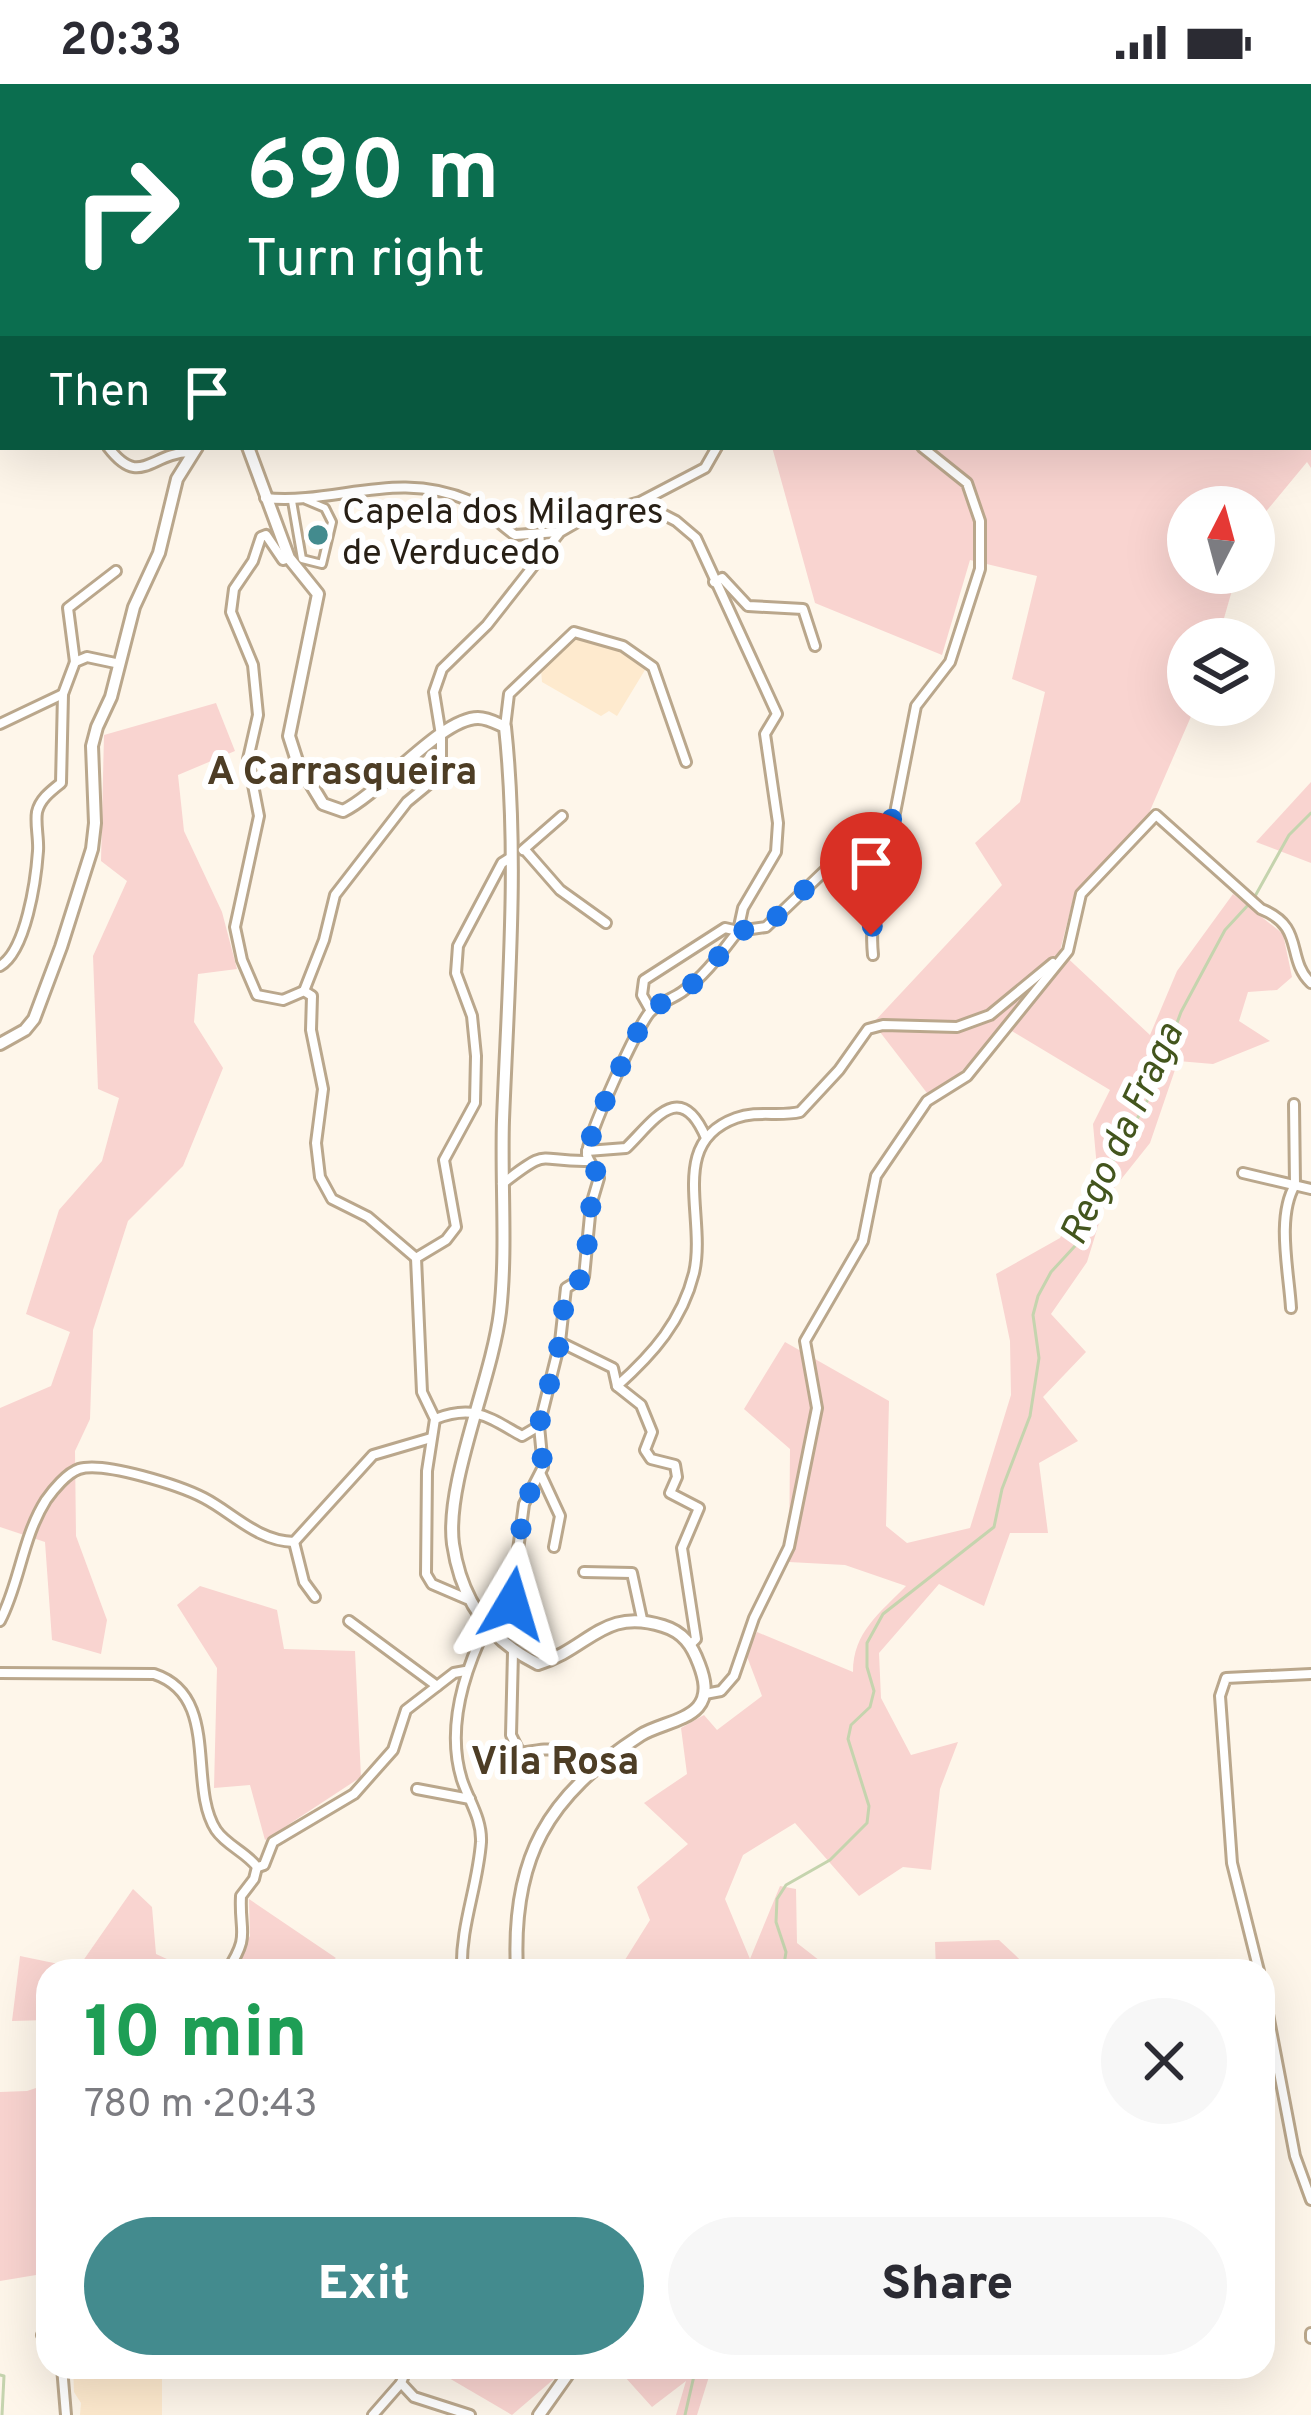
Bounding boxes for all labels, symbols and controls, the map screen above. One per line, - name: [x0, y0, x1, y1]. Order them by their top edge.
- text: 20:33: [60, 14, 182, 71]
- text: 690 m: [246, 123, 500, 229]
- icon: right: [48, 132, 204, 288]
- text: Turn right: [246, 227, 485, 296]
- icon: arrive: [174, 360, 240, 426]
- text: Then: [48, 365, 150, 422]
- north arrow: [1167, 486, 1275, 594]
- map controls: [1167, 486, 1275, 726]
- place label: Capela dos Milagres de Verducedo: [342, 491, 664, 578]
- marker: Capela dos Milagres de Verducedo: [305, 522, 331, 548]
- button: layers: [1167, 618, 1275, 726]
- district label: A Carrasqueira: [207, 750, 477, 799]
- pin: [820, 812, 922, 935]
- icon: arrive: [838, 830, 904, 896]
- water label: Rego da Fraga: [1051, 1015, 1197, 1254]
- position arrow: [449, 1541, 575, 1667]
- district label: Vila Rosa: [471, 1740, 639, 1789]
- text: 10 min: [84, 1991, 308, 2083]
- button: close: [1101, 1998, 1227, 2124]
- text: 780 m · 20:43: [84, 2082, 318, 2131]
- button: Exit: [84, 2217, 644, 2355]
- button: Share: [668, 2217, 1227, 2355]

